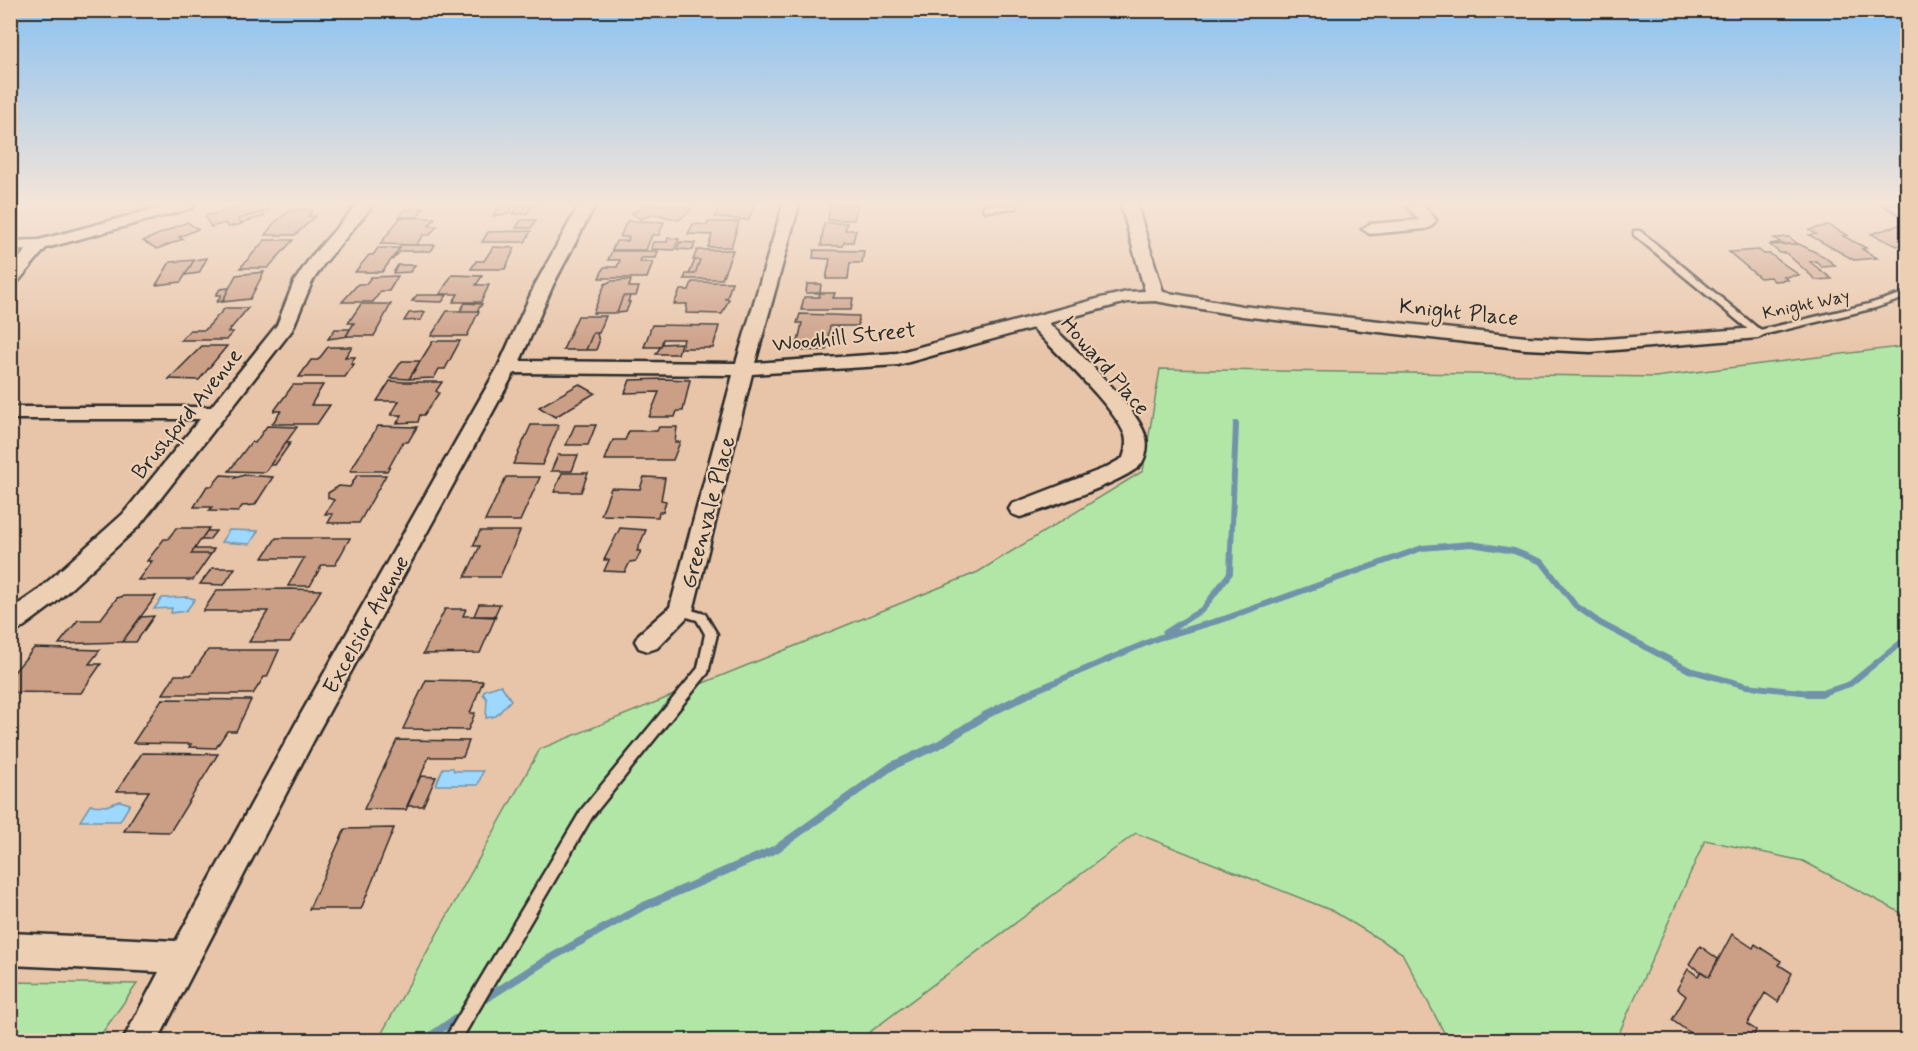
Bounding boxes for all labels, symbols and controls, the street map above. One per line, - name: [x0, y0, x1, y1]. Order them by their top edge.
- street label: Knight Way: [1761, 284, 1852, 327]
- street label: Knight Place: [1397, 293, 1520, 336]
- street label: Howard Place: [1054, 311, 1155, 422]
- street label: Woodhill Street: [771, 317, 918, 359]
- street label: Brushford Avenue: [126, 343, 251, 487]
- street label: Greenvale Place: [675, 433, 743, 592]
- street label: Excelsior Avenue: [317, 551, 416, 699]

